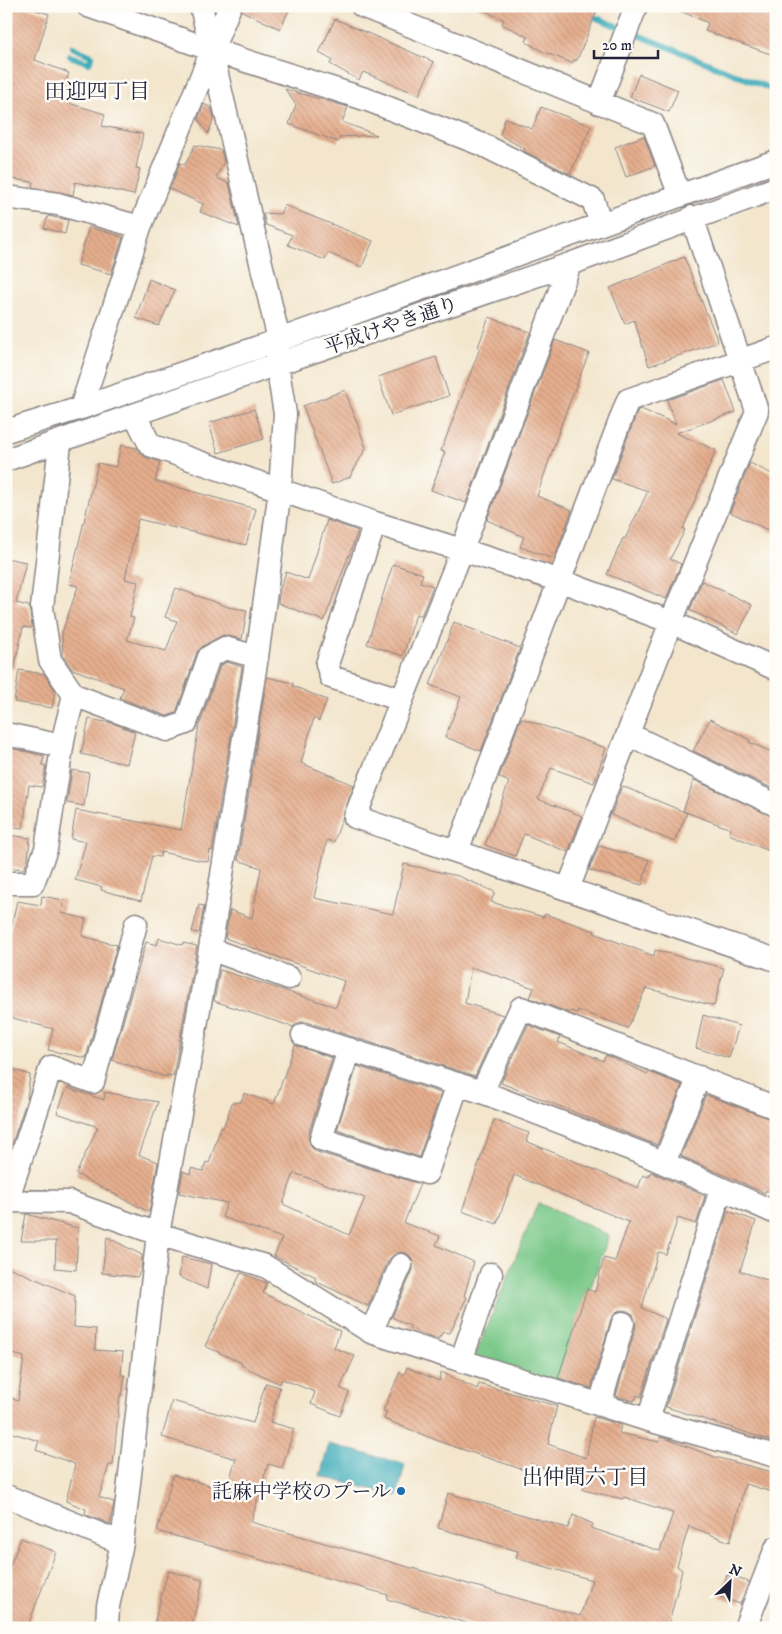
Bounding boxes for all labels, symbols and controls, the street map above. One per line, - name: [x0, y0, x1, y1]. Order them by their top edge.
- scale bar: [594, 28, 658, 60]
- text: 20 m: [602, 36, 632, 55]
- district label: 田迎四丁目: [45, 79, 150, 105]
- street label: 平成けやき通り: [321, 292, 462, 361]
- district label: 出仲間六丁目: [522, 1465, 648, 1491]
- place label: 託麻中学校のプール: [212, 1480, 391, 1505]
- marker: 託麻中学校のプール: [395, 1485, 407, 1497]
- north arrow: [704, 1556, 754, 1606]
- text: N: [726, 1561, 745, 1582]

